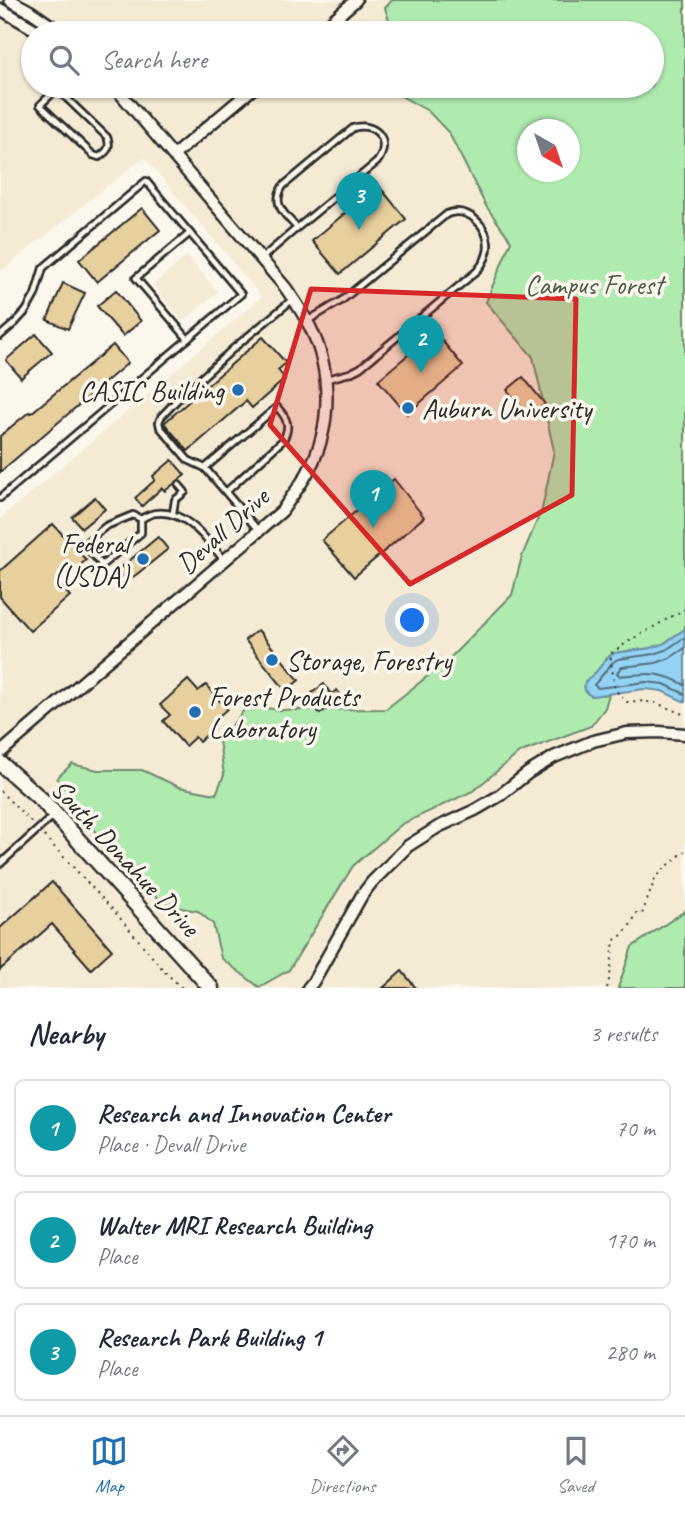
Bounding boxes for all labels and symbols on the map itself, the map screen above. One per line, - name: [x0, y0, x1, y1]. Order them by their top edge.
- north arrow: [517, 119, 580, 182]
- pin: 3: [336, 172, 382, 230]
- park label: Campus Forest: [525, 267, 667, 302]
- pin: 2: [398, 315, 444, 373]
- place label: CASIC Building: [79, 373, 225, 408]
- marker: CASIC Building: [230, 382, 246, 398]
- place label: Auburn University: [422, 391, 594, 426]
- marker: Auburn University: [400, 400, 416, 416]
- pin: 1: [350, 470, 396, 528]
- street label: Devall Drive: [169, 478, 277, 581]
- place label: Federal (USDA): [53, 526, 134, 593]
- marker: Federal (USDA): [135, 551, 151, 567]
- your location: [395, 603, 429, 637]
- place label: Storage, Forestry: [286, 643, 454, 678]
- marker: Storage, Forestry: [264, 652, 280, 668]
- place label: Forest Products Laboratory: [209, 679, 362, 746]
- marker: Forest Products Laboratory: [187, 704, 203, 720]
- street label: South Donahue Drive: [44, 771, 209, 945]

